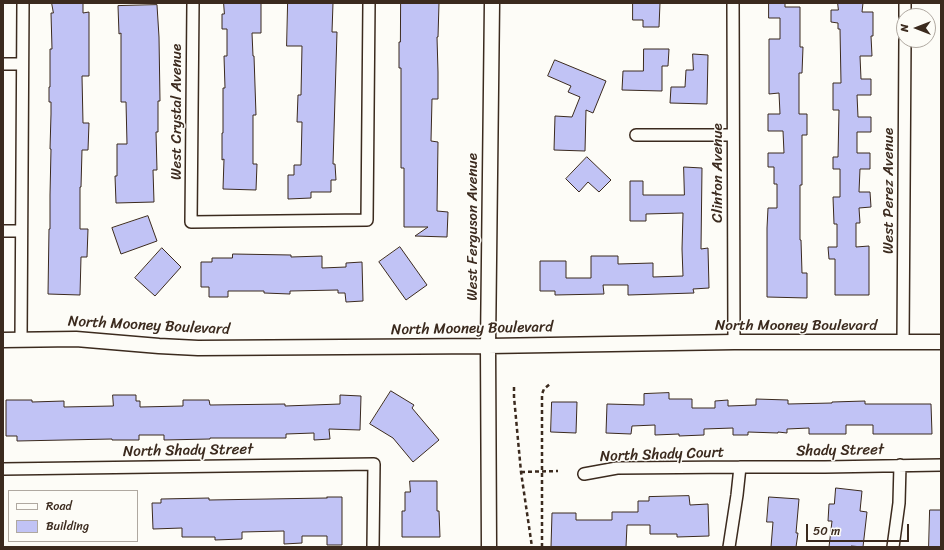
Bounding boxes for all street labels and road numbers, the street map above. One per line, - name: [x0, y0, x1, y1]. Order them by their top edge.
- street label: West Crystal Avenue: [168, 44, 186, 180]
- street label: Clinton Avenue: [709, 123, 727, 223]
- street label: West Perez Avenue: [880, 128, 898, 254]
- street label: West Ferguson Avenue: [464, 153, 482, 301]
- street label: North Mooney Boulevard: [68, 313, 230, 339]
- street label: North Mooney Boulevard: [715, 317, 877, 335]
- street label: North Mooney Boulevard: [391, 319, 553, 339]
- street label: North Shady Street: [123, 441, 253, 461]
- street label: Shady Street: [796, 441, 884, 461]
- street label: North Shady Court: [599, 444, 725, 466]

